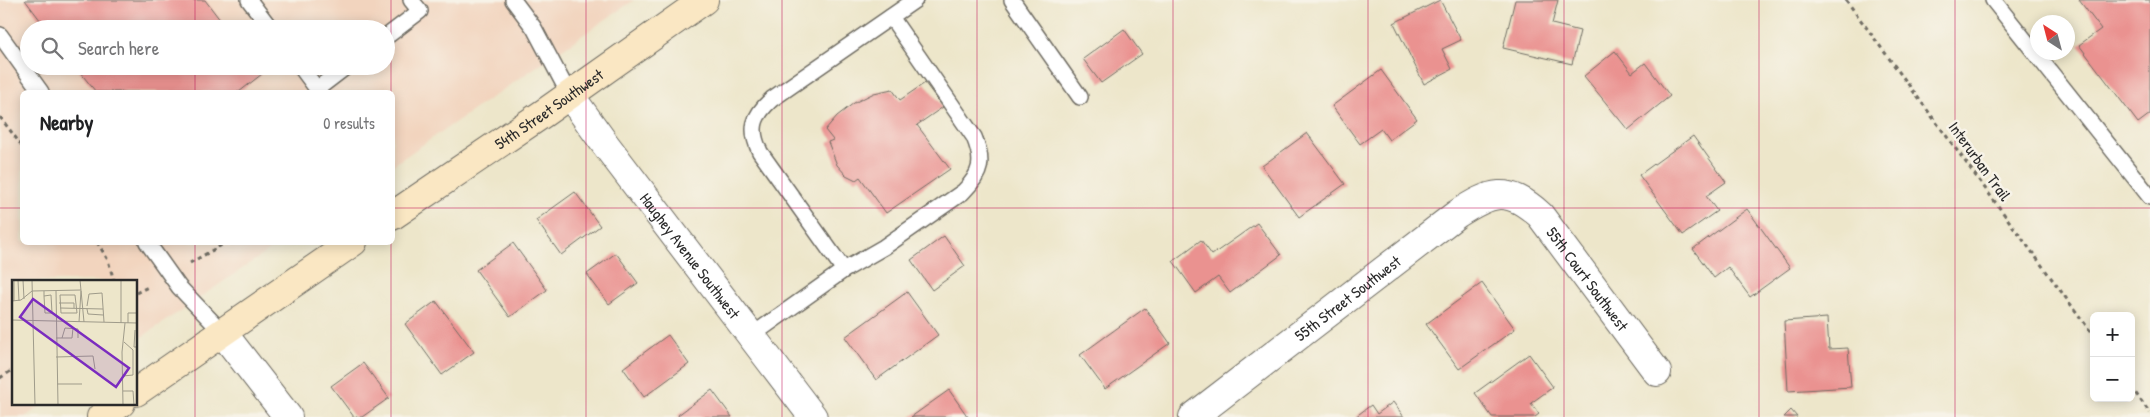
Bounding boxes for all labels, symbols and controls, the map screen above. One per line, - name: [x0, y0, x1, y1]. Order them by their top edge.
- north arrow: [2030, 15, 2075, 60]
- search box: [20, 20, 395, 75]
- icon: search: [38, 34, 66, 62]
- text: Search here: [78, 35, 159, 61]
- street label: 54th Street Southwest: [490, 63, 608, 154]
- text: Nearby: [40, 108, 93, 137]
- text: 0 results: [323, 112, 375, 134]
- street label: Interurban Trail: [1944, 117, 2017, 206]
- street label: Haughey Avenue Southwest: [635, 188, 746, 324]
- street label: 55th Court Southwest: [1542, 222, 1634, 336]
- street label: 55th Street Southwest: [1290, 250, 1406, 346]
- inset map: [12, 280, 138, 404]
- map controls: [2090, 312, 2135, 402]
- button: +: [2090, 312, 2135, 357]
- button: −: [2090, 357, 2135, 402]

